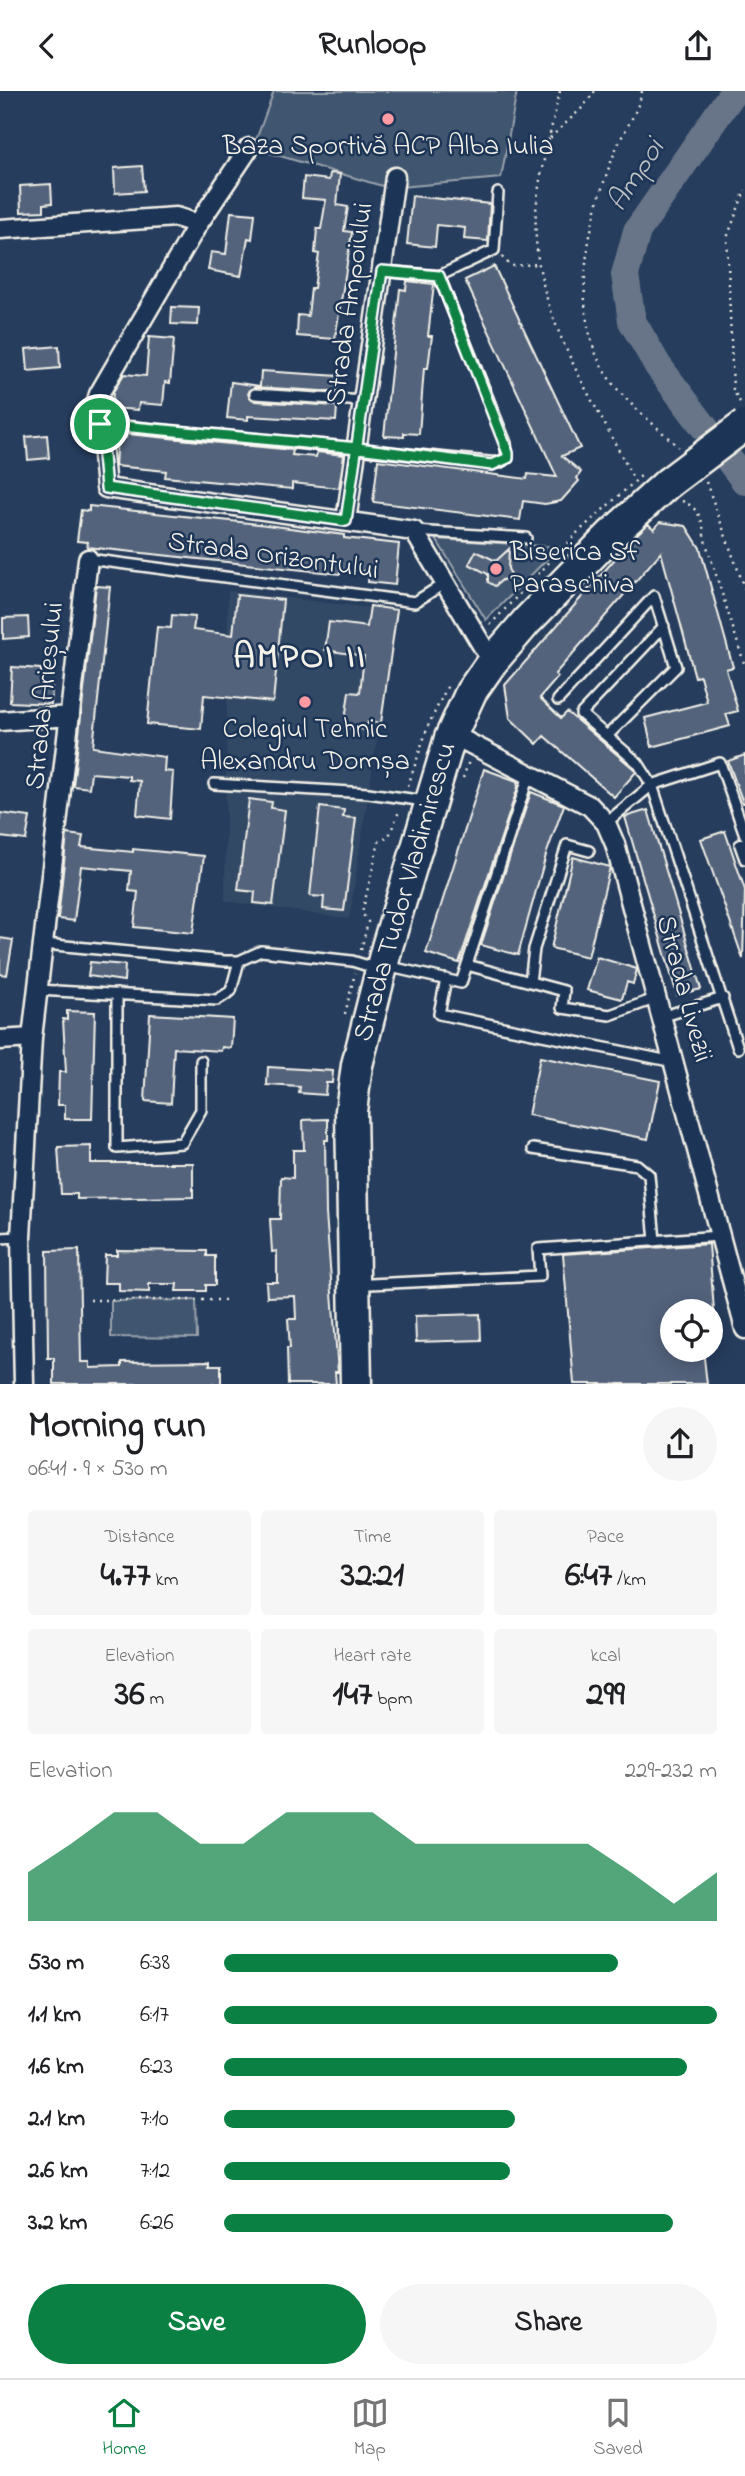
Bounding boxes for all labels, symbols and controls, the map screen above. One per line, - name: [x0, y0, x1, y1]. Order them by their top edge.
- text: Runloop: [319, 22, 426, 69]
- icon: back: [28, 27, 66, 65]
- icon: share: [679, 27, 717, 65]
- marker: Baza Sportivă ACP Alba Iulia: [380, 111, 396, 127]
- place label: Baza Sportivă ACP Alba Iulia: [221, 127, 554, 168]
- water label: Ampoi: [597, 129, 678, 221]
- street label: Strada Ampoiului: [316, 200, 386, 408]
- pin: [70, 394, 130, 454]
- icon: arrive: [81, 405, 119, 443]
- street label: Strada Orizontului: [165, 522, 381, 592]
- place label: Biserica Sf Paraschiva: [509, 533, 640, 606]
- marker: Biserica Sf Paraschiva: [488, 561, 504, 577]
- street label: Strada Arieșului: [16, 600, 76, 792]
- district label: AMPOI II: [233, 633, 367, 684]
- marker: Colegiul Tehnic Alexandru Domșa: [297, 694, 313, 710]
- place label: Colegiul Tehnic Alexandru Domșa: [200, 710, 410, 783]
- street label: Strada Tudor Vladimirescu: [344, 738, 468, 1046]
- street label: Strada Livezii: [644, 911, 722, 1067]
- map controls: [660, 1299, 723, 1362]
- button: locate: [660, 1299, 723, 1362]
- text: Morning run: [28, 1399, 206, 1455]
- button: share: [643, 1407, 717, 1481]
- text: 06:41 · 9 × 530 m: [28, 1453, 168, 1486]
- text: Distance: [105, 1524, 175, 1551]
- text: Time: [354, 1524, 391, 1551]
- text: Pace: [587, 1524, 624, 1551]
- text: 4.77: [100, 1551, 151, 1602]
- text: 32:21: [341, 1551, 404, 1602]
- text: 6:47: [565, 1551, 612, 1602]
- text: km: [151, 1567, 179, 1594]
- text: /km: [612, 1567, 646, 1594]
- text: Elevation: [105, 1643, 174, 1670]
- text: Heart rate: [334, 1643, 411, 1670]
- text: kcal: [590, 1643, 621, 1670]
- text: 36: [115, 1670, 145, 1721]
- text: 147: [333, 1670, 373, 1721]
- text: 299: [586, 1670, 625, 1721]
- text: m: [145, 1686, 164, 1713]
- text: bpm: [373, 1686, 412, 1713]
- text: Elevation: [28, 1755, 113, 1788]
- text: 229–232 m: [625, 1755, 717, 1788]
- text: 530 m: [28, 1947, 84, 1980]
- text: 6:38: [140, 1947, 170, 1980]
- text: 1.1 km: [28, 1999, 81, 2032]
- text: 6:17: [140, 1999, 169, 2032]
- text: 1.6 km: [28, 2051, 84, 2084]
- text: 6:23: [140, 2051, 173, 2084]
- text: 2.1 km: [28, 2103, 85, 2136]
- text: 7:10: [140, 2103, 169, 2136]
- text: 2.6 km: [28, 2155, 88, 2188]
- text: 7:12: [140, 2155, 170, 2188]
- text: 3.2 km: [28, 2207, 87, 2240]
- text: 6:26: [140, 2207, 174, 2240]
- button: Save: [28, 2284, 366, 2364]
- button: Share: [380, 2284, 717, 2364]
- tab: Home: [102, 2394, 146, 2463]
- tab: Map: [351, 2394, 389, 2463]
- tab: Saved: [593, 2394, 643, 2463]

